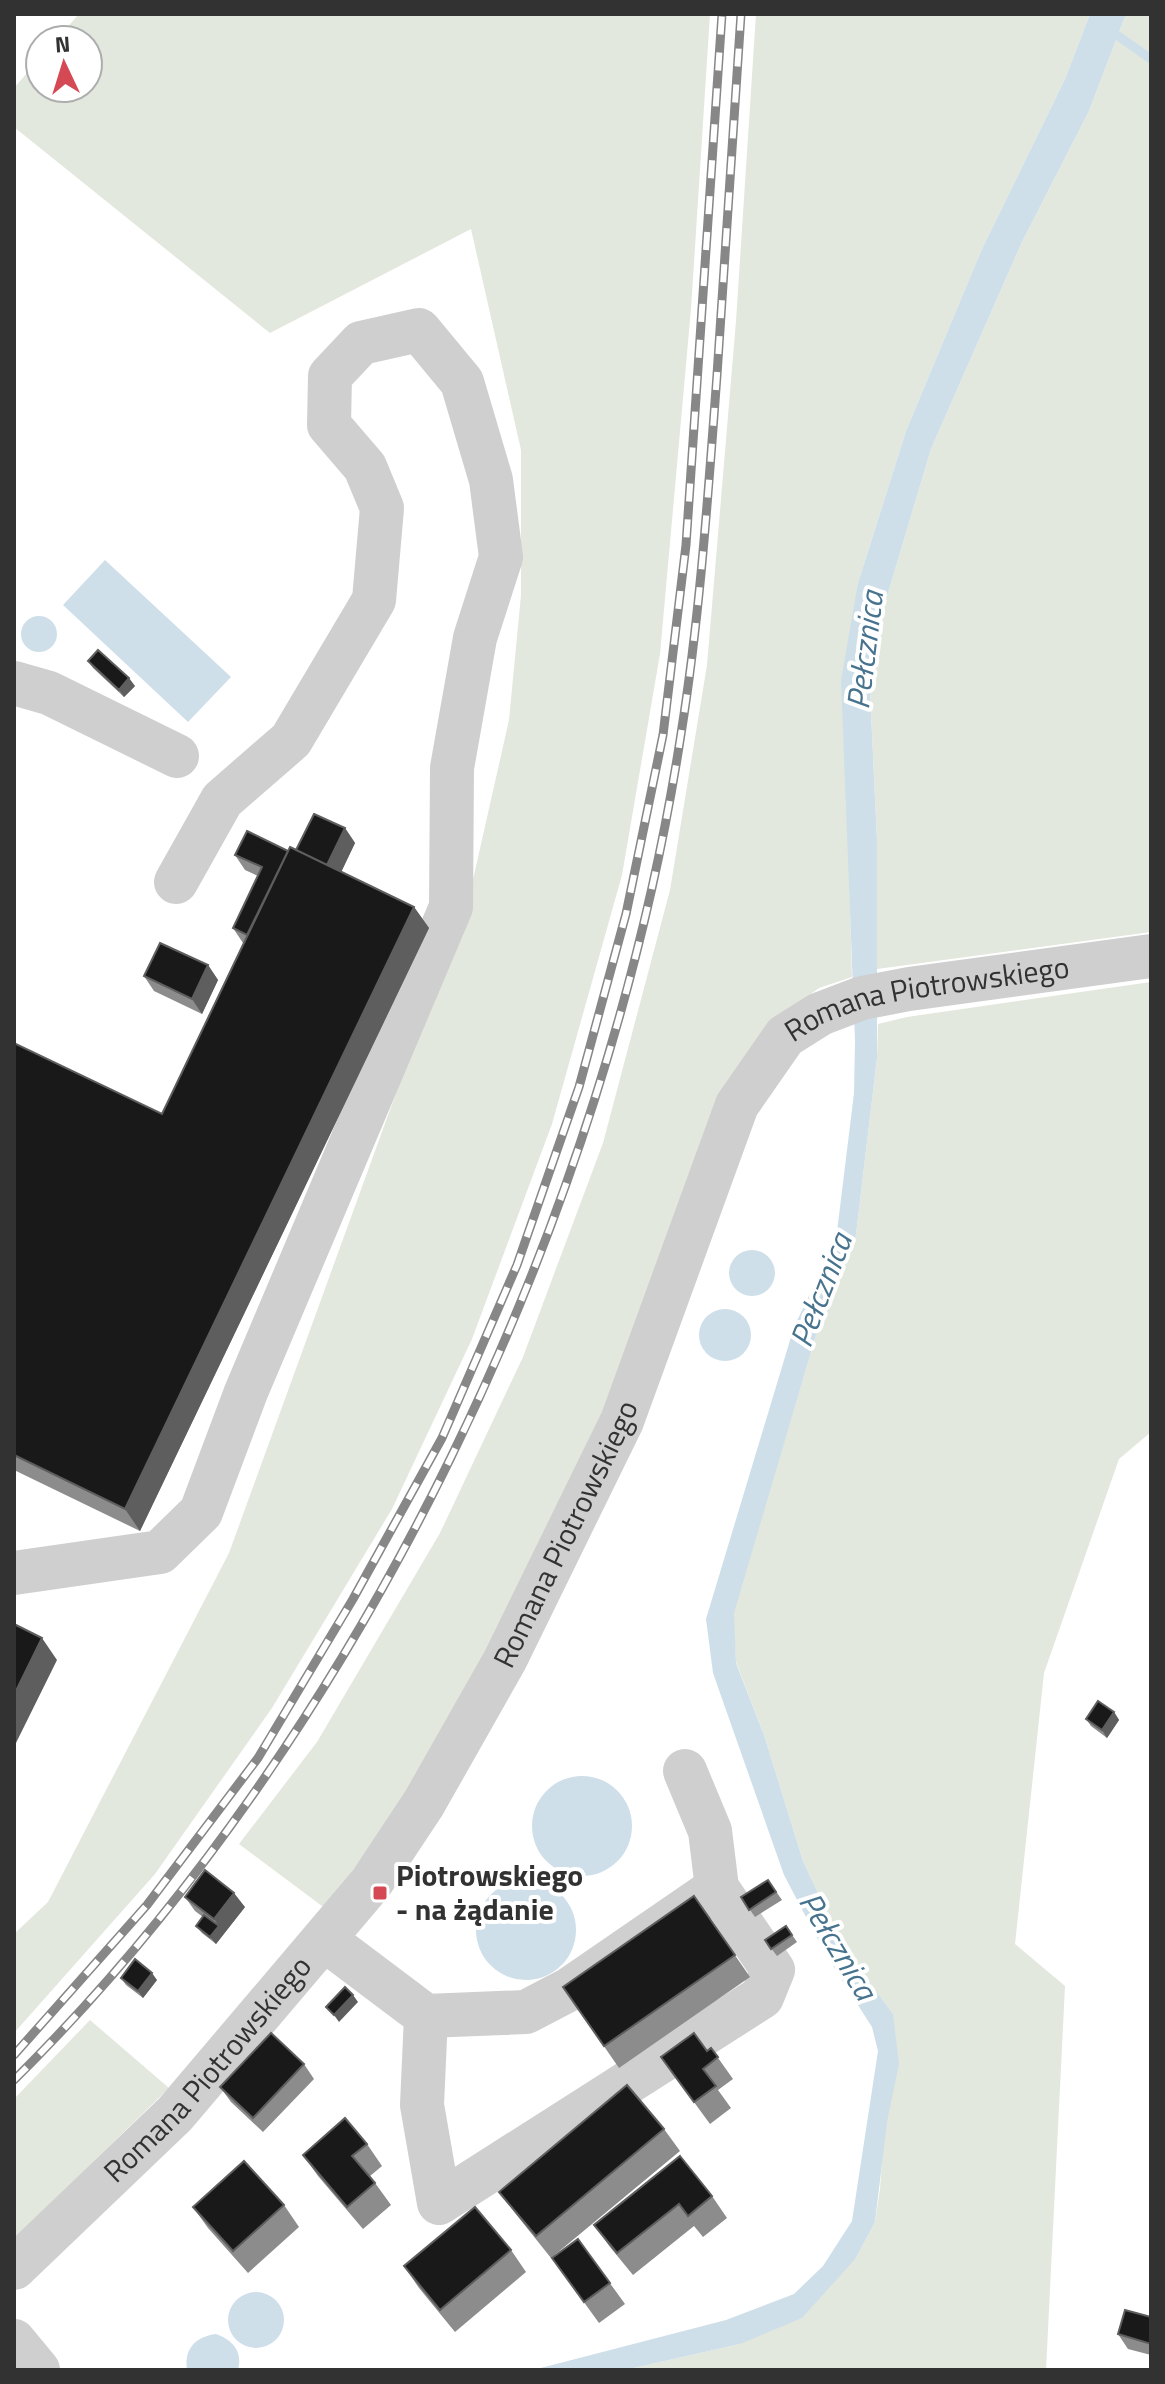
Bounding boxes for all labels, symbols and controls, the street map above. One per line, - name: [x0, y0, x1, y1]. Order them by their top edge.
- north arrow: [24, 24, 104, 104]
- text: N: [54, 27, 71, 62]
- water label: Pełcznica: [833, 586, 895, 712]
- street label: Romana Piotrowskiego: [775, 943, 1072, 1053]
- water label: Pełcznica: [776, 1224, 864, 1354]
- street label: Romana Piotrowskiego: [481, 1394, 650, 1675]
- place label: Piotrowskiego - na żądanie: [396, 1852, 583, 1932]
- water label: Pełcznica: [788, 1882, 891, 2010]
- marker: Piotrowskiego - na żądanie: [371, 1884, 389, 1902]
- street label: Romana Piotrowskiego: [93, 1945, 322, 2193]

